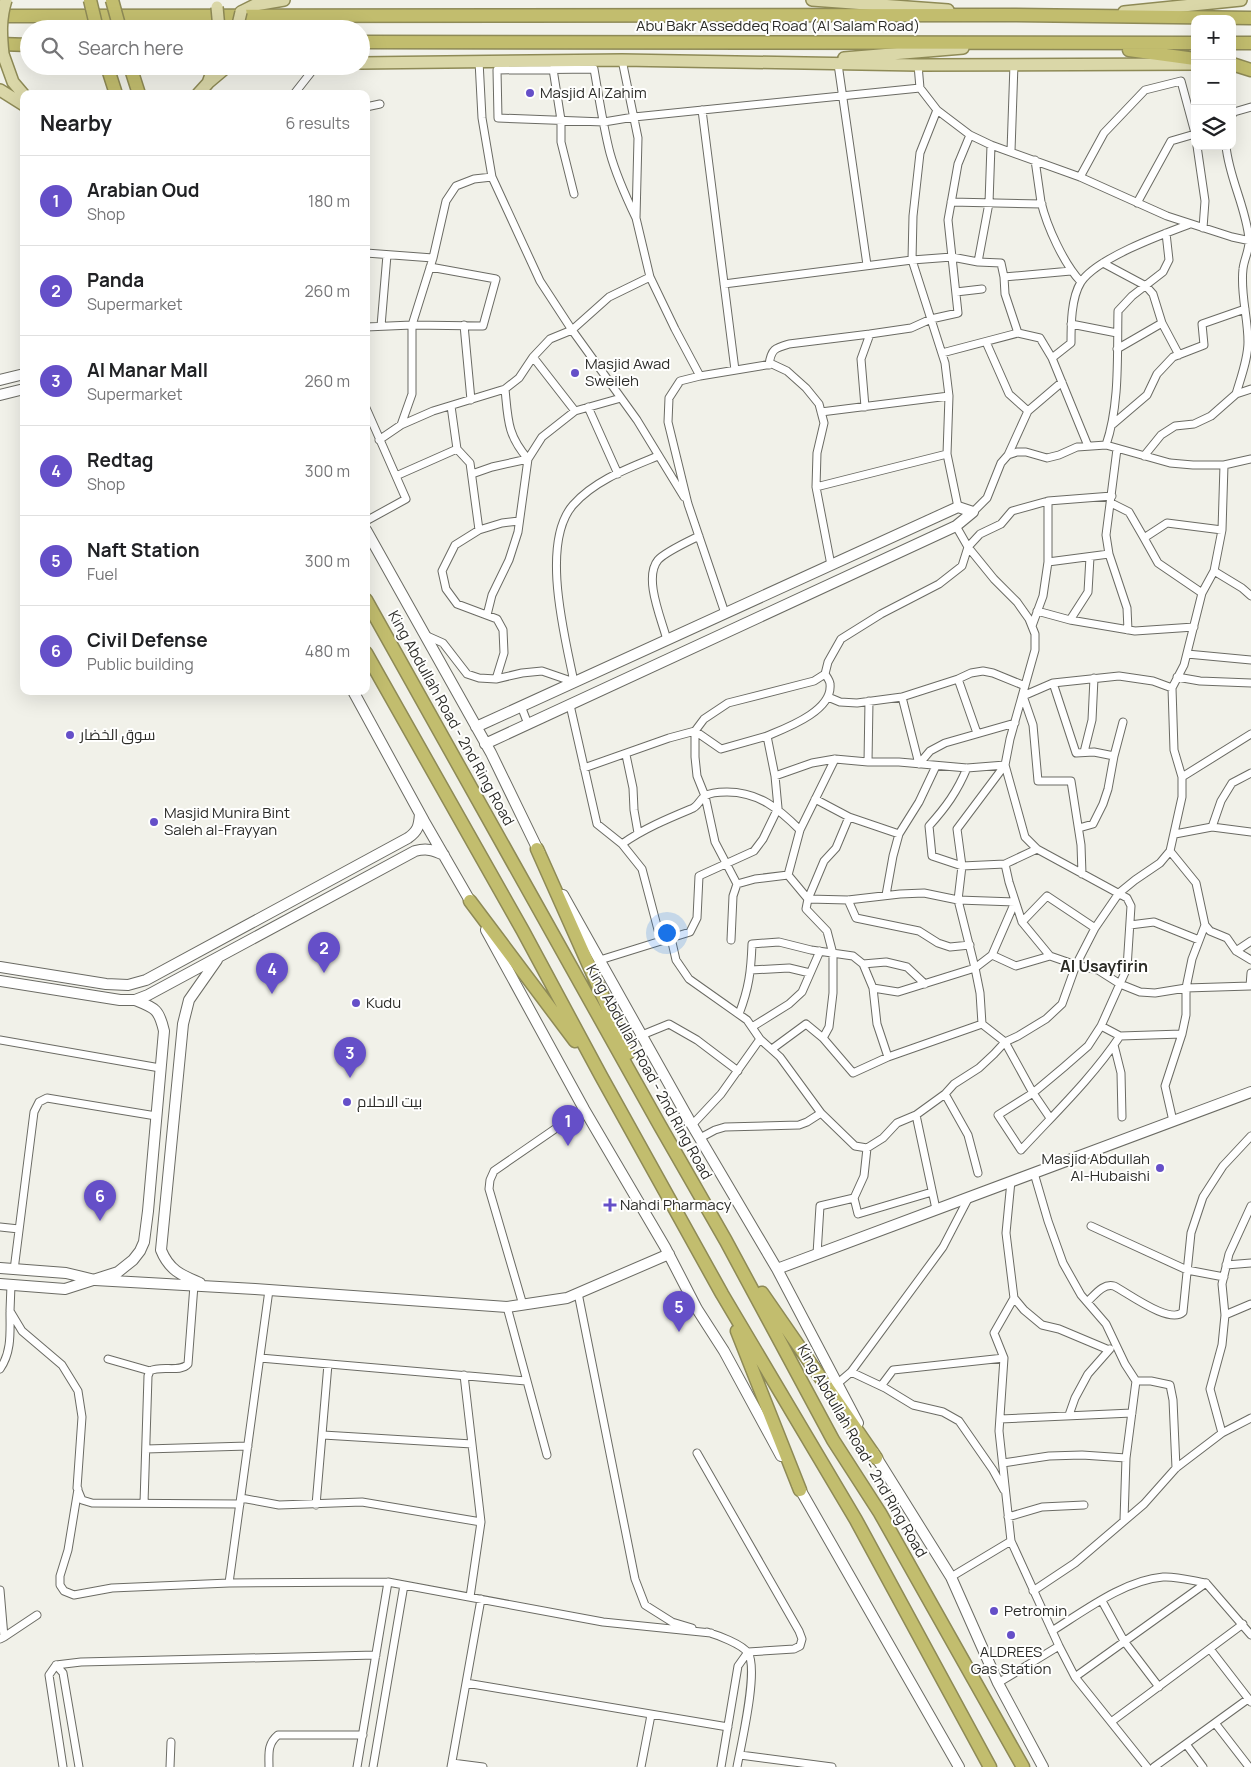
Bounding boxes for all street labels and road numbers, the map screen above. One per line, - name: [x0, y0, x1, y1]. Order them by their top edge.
- street label: Abu Bakr Asseddeq Road (Al Salam Road): [636, 15, 920, 36]
- street label: King Abdullah Road - 2nd Ring Road: [383, 606, 520, 829]
- street label: King Abdullah Road - 2nd Ring Road: [581, 960, 718, 1183]
- street label: King Abdullah Road - 2nd Ring Road: [793, 1340, 932, 1561]

